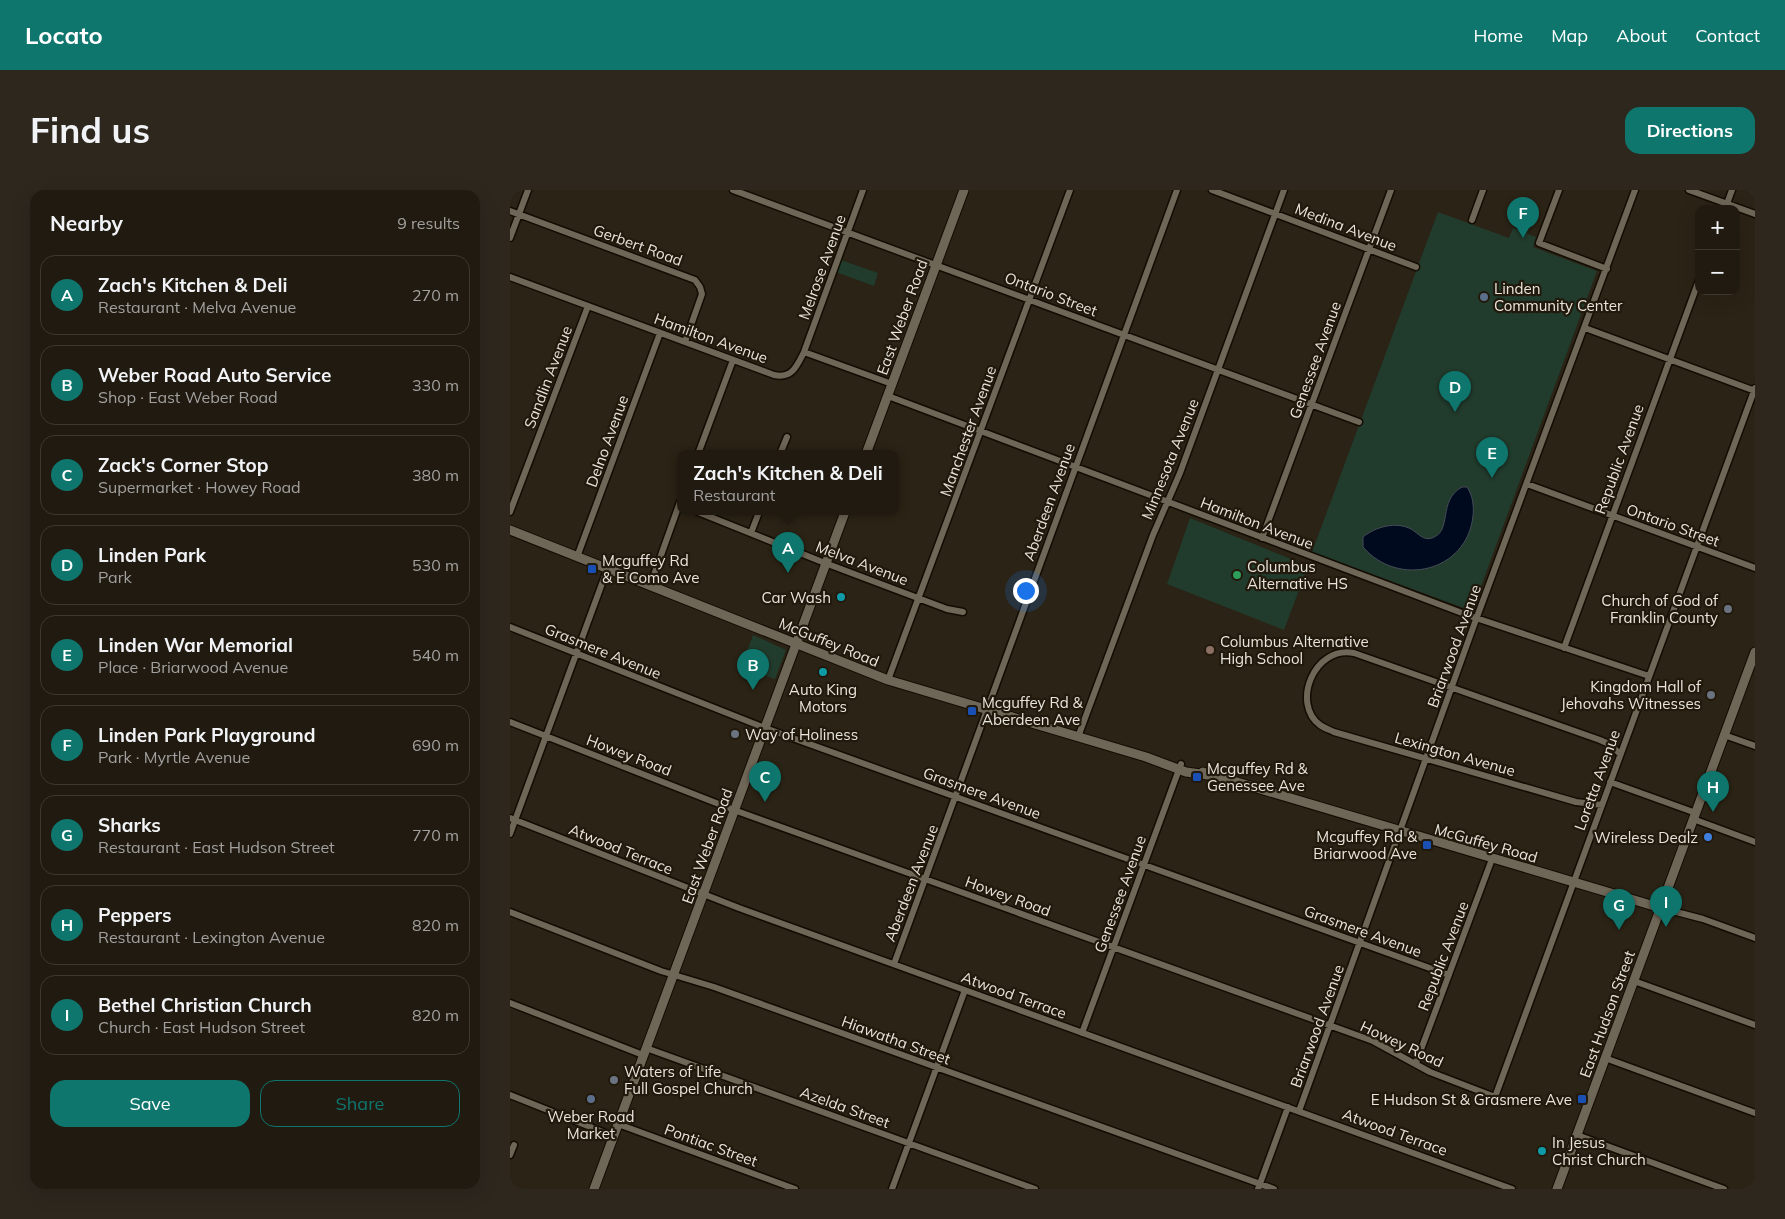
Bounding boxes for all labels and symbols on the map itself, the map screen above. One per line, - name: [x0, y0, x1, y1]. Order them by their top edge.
- pin: F: [1507, 197, 1539, 238]
- street label: Medina Avenue: [1292, 199, 1400, 255]
- street label: Melrose Avenue: [794, 212, 850, 322]
- street label: Gerbert Road: [591, 220, 685, 270]
- street label: East Weber Road: [872, 257, 932, 377]
- street label: Ontario Street: [1002, 268, 1100, 320]
- place label: Linden Community Center: [1494, 279, 1623, 315]
- marker: Linden Community Center: [1478, 291, 1490, 303]
- street label: Genessee Avenue: [1285, 299, 1345, 421]
- street label: Hamilton Avenue: [652, 309, 770, 367]
- street label: Sandlin Avenue: [520, 323, 576, 431]
- street label: Manchester Avenue: [936, 363, 1000, 499]
- pin: D: [1439, 371, 1471, 412]
- street label: Delno Avenue: [582, 392, 632, 490]
- street label: Minnesota Avenue: [1137, 396, 1203, 522]
- street label: Republic Avenue: [1590, 401, 1648, 517]
- pin: E: [1476, 437, 1508, 478]
- street label: Aberdeen Avenue: [1019, 441, 1079, 563]
- street label: Hamilton Avenue: [1198, 493, 1316, 553]
- street label: Ontario Street: [1624, 499, 1722, 551]
- pin: A: [772, 532, 804, 573]
- street label: Melva Avenue: [813, 537, 911, 589]
- place label: Mcguffey Rd & E Como Ave: [602, 551, 699, 587]
- place label: Columbus Alternative HS: [1247, 557, 1348, 593]
- marker: Mcguffey Rd & E Como Ave: [586, 563, 598, 575]
- marker: Columbus Alternative HS: [1231, 569, 1243, 581]
- your location: [1013, 578, 1039, 604]
- street label: Briarwood Avenue: [1423, 582, 1485, 710]
- place label: Car Wash: [762, 588, 831, 607]
- marker: Car Wash: [835, 591, 847, 603]
- place label: Church of God of Franklin County: [1601, 591, 1719, 627]
- marker: Church of God of Franklin County: [1722, 603, 1734, 615]
- street label: McGuffey Road: [776, 613, 882, 671]
- street label: Grasmere Avenue: [542, 619, 664, 683]
- place label: Columbus Alternative High School: [1220, 632, 1369, 668]
- marker: Columbus Alternative High School: [1204, 644, 1216, 656]
- pin: B: [737, 649, 769, 690]
- marker: Auto King Motors: [817, 666, 829, 678]
- place label: Kingdom Hall of Jehovahs Witnesses: [1561, 677, 1702, 713]
- place label: Auto King Motors: [789, 680, 857, 716]
- marker: Kingdom Hall of Jehovahs Witnesses: [1705, 689, 1717, 701]
- place label: Mcguffey Rd & Aberdeen Ave: [982, 693, 1084, 729]
- marker: Mcguffey Rd & Aberdeen Ave: [966, 705, 978, 717]
- place label: Way of Holiness: [745, 725, 858, 744]
- street label: Loretta Avenue: [1570, 727, 1624, 833]
- marker: Way of Holiness: [729, 728, 741, 740]
- street label: Lexington Avenue: [1393, 728, 1517, 780]
- street label: Howey Road: [584, 730, 674, 780]
- place label: Mcguffey Rd & Genessee Ave: [1207, 759, 1309, 795]
- pin: C: [749, 761, 781, 802]
- street label: Grasmere Avenue: [921, 763, 1043, 823]
- marker: Mcguffey Rd & Genessee Ave: [1191, 771, 1203, 783]
- pin: H: [1697, 771, 1729, 812]
- street label: East Weber Road: [677, 786, 737, 906]
- street label: Atwood Terrace: [566, 819, 676, 879]
- street label: McGuffey Road: [1432, 819, 1540, 867]
- street label: Aberdeen Avenue: [880, 822, 942, 944]
- place label: Mcguffey Rd & Briarwood Ave: [1313, 827, 1418, 863]
- place label: Wireless Dealz: [1594, 828, 1698, 847]
- marker: Wireless Dealz: [1702, 831, 1714, 843]
- street label: Genessee Avenue: [1090, 833, 1150, 955]
- marker: Mcguffey Rd & Briarwood Ave: [1421, 839, 1433, 851]
- street label: Howey Road: [963, 872, 1053, 920]
- pin: I: [1650, 886, 1682, 927]
- pin: G: [1603, 889, 1635, 930]
- street label: Republic Avenue: [1413, 899, 1473, 1013]
- street label: Grasmere Avenue: [1302, 901, 1424, 961]
- street label: East Hudson Street: [1575, 948, 1639, 1080]
- street label: Briarwood Avenue: [1286, 962, 1348, 1090]
- street label: Atwood Terrace: [959, 967, 1069, 1023]
- street label: Hiawatha Street: [839, 1012, 953, 1068]
- street label: Howey Road: [1357, 1016, 1447, 1072]
- place label: Waters of Life Full Gospel Church: [624, 1062, 753, 1098]
- marker: Waters of Life Full Gospel Church: [608, 1074, 620, 1086]
- street label: Azelda Street: [798, 1082, 892, 1132]
- place label: E Hudson St & Grasmere Ave: [1371, 1090, 1572, 1109]
- marker: Weber Road Market: [585, 1093, 597, 1105]
- marker: E Hudson St & Grasmere Ave: [1576, 1093, 1588, 1105]
- street label: Atwood Terrace: [1340, 1104, 1450, 1160]
- place label: Weber Road Market: [547, 1107, 635, 1143]
- street label: Pontiac Street: [662, 1119, 760, 1171]
- place label: In Jesus Christ Church: [1552, 1133, 1646, 1169]
- marker: In Jesus Christ Church: [1536, 1145, 1548, 1157]

